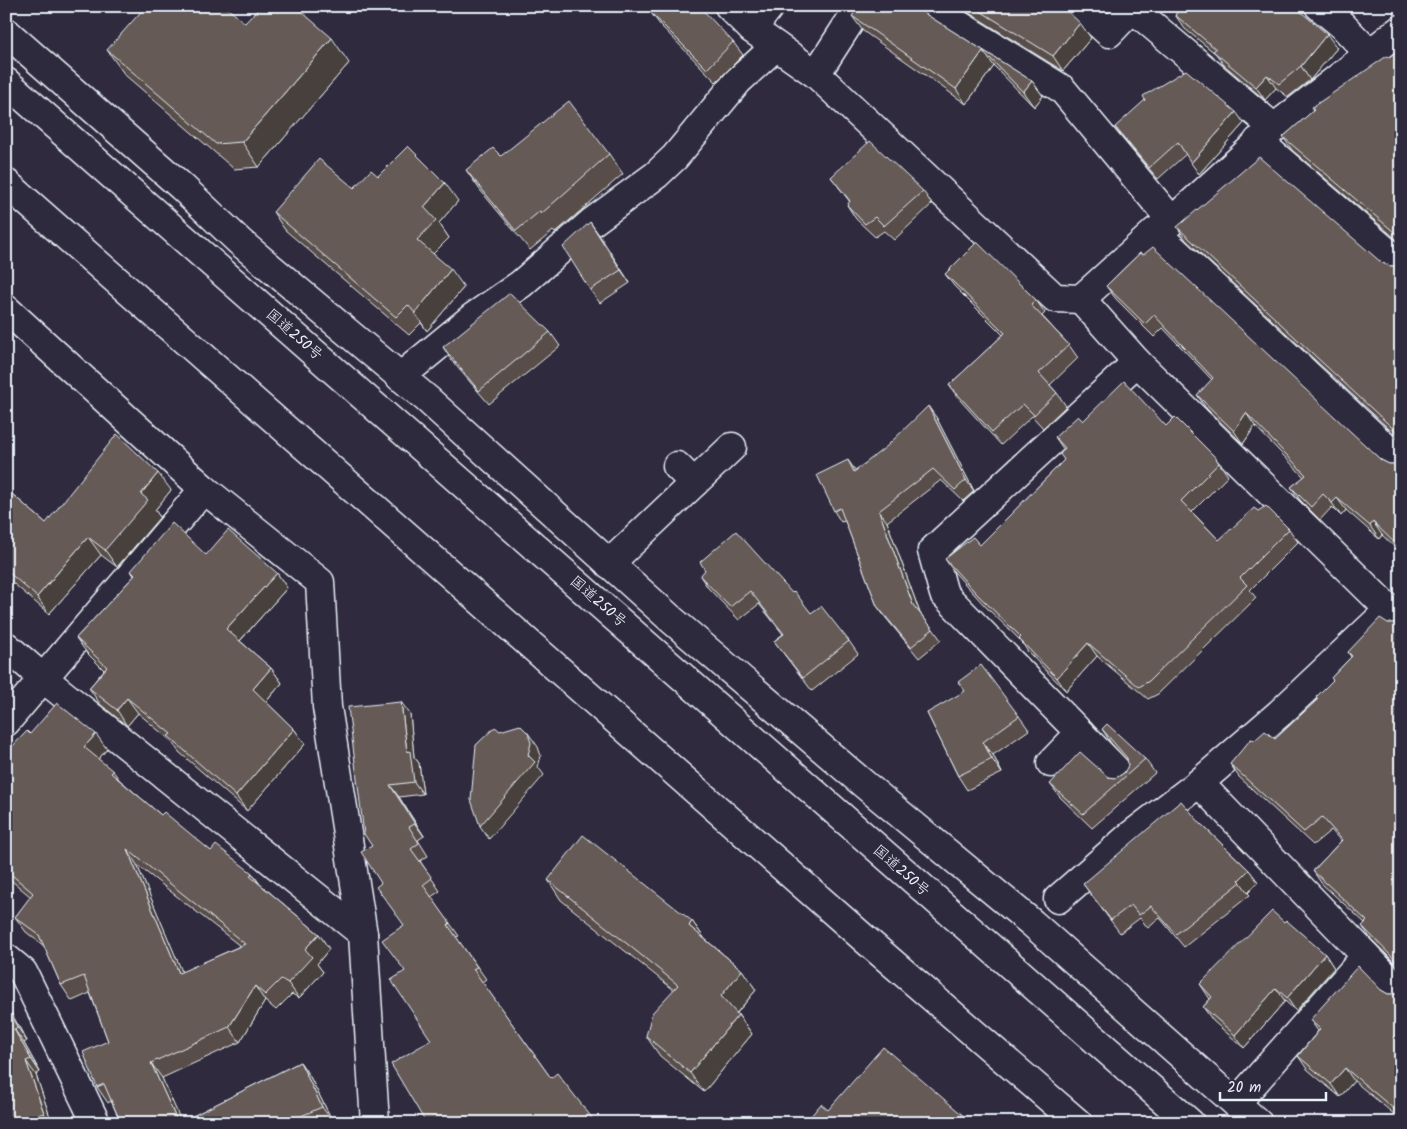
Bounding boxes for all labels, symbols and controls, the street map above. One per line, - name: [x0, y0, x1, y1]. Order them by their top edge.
- street label: 国道250号: [260, 303, 328, 367]
- street label: 国道250号: [564, 570, 632, 634]
- street label: 国道250号: [867, 839, 935, 903]
- scale bar: [1220, 1069, 1326, 1101]
- text: 20 m: [1227, 1076, 1261, 1100]

